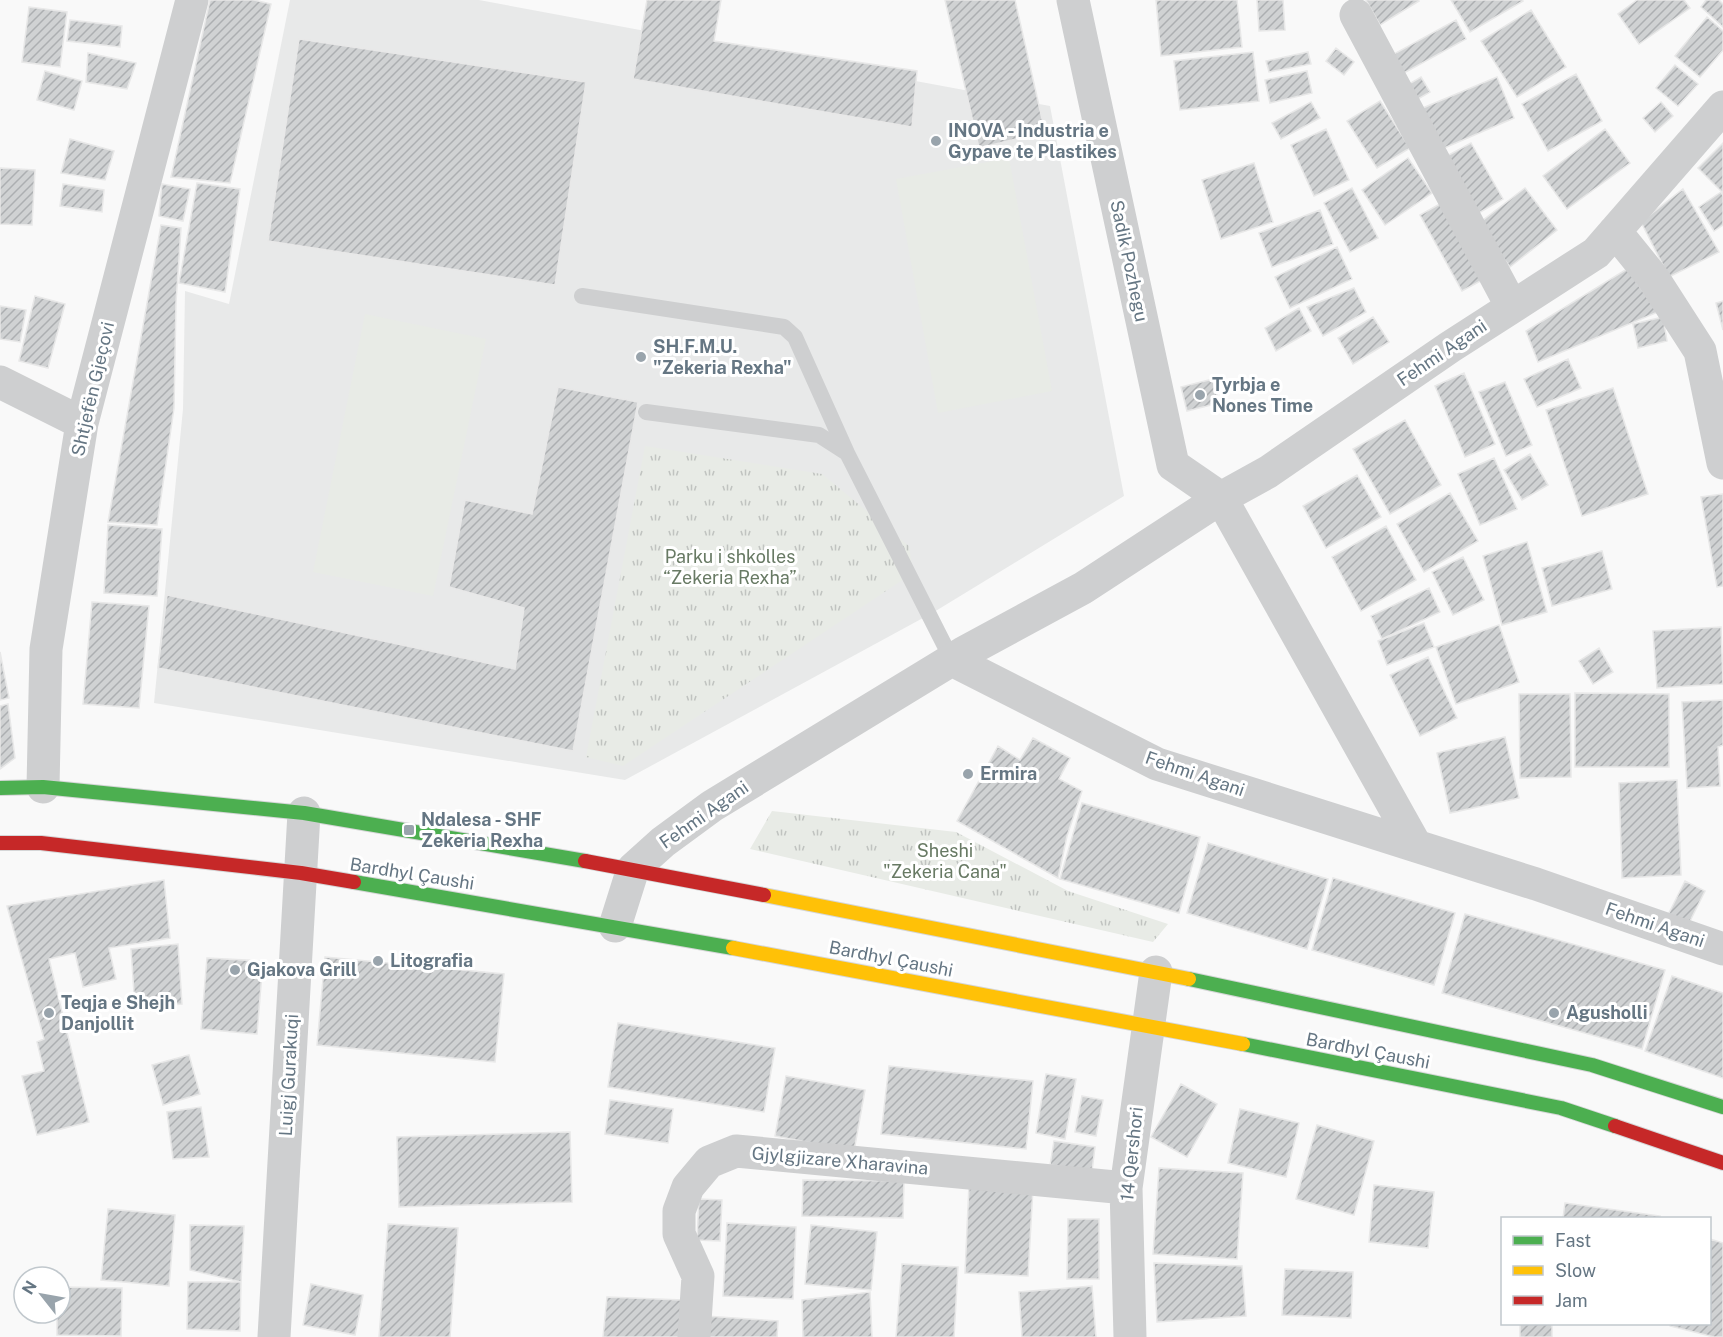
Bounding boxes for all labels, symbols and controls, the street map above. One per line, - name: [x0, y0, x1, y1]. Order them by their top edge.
- place label: INOVA - Industria e Gypave te Plastikes: [948, 120, 1117, 162]
- marker: INOVA - Industria e Gypave te Plastikes: [929, 134, 943, 148]
- street label: Sadik Pozhegu: [1106, 198, 1153, 324]
- street label: Fehmi Agani: [1393, 315, 1491, 390]
- street label: Shtjefën Gjeçovi: [67, 320, 118, 458]
- place label: SH.F.M.U. "Zekeria Rexha": [653, 336, 792, 378]
- marker: SH.F.M.U. "Zekeria Rexha": [634, 350, 648, 364]
- place label: Tyrbja e Nones Time: [1212, 374, 1313, 416]
- marker: Tyrbja e Nones Time: [1193, 388, 1207, 402]
- park label: Parku i shkolles “Zekeria Rexha”: [663, 546, 797, 588]
- street label: Fehmi Agani: [1143, 747, 1248, 800]
- place label: Ermira: [980, 763, 1037, 784]
- marker: Ermira: [961, 767, 975, 781]
- street label: Fehmi Agani: [655, 776, 752, 853]
- place label: Ndalesa - SHF Zekeria Rexha: [421, 809, 543, 851]
- marker: Ndalesa - SHF Zekeria Rexha: [402, 823, 416, 837]
- park label: Sheshi "Zekeria Cana": [883, 840, 1007, 882]
- street label: Bardhyl Çaushi: [348, 853, 476, 894]
- street label: Fehmi Agani: [1603, 898, 1708, 951]
- street label: Bardhyl Çaushi: [827, 936, 955, 981]
- place label: Litografia: [390, 950, 473, 971]
- marker: Litografia: [371, 954, 385, 968]
- place label: Gjakova Grill: [247, 959, 357, 980]
- marker: Gjakova Grill: [228, 963, 242, 977]
- place label: Teqja e Shejh Danjollit: [61, 992, 175, 1034]
- place label: Agusholli: [1566, 1002, 1648, 1023]
- marker: Teqja e Shejh Danjollit: [42, 1006, 56, 1020]
- marker: Agusholli: [1547, 1006, 1561, 1020]
- street label: Luigj Gurakuqi: [275, 1013, 302, 1137]
- street label: Bardhyl Çaushi: [1304, 1028, 1432, 1073]
- street label: 14 Qershori: [1116, 1106, 1147, 1202]
- street label: Gjylgjizare Xharavina: [751, 1142, 929, 1179]
- legend: [1501, 1217, 1711, 1325]
- text: Fast: [1555, 1230, 1591, 1251]
- text: Slow: [1555, 1260, 1596, 1281]
- north arrow: [12, 1265, 72, 1325]
- text: N: [18, 1277, 41, 1298]
- text: Jam: [1555, 1290, 1588, 1311]

